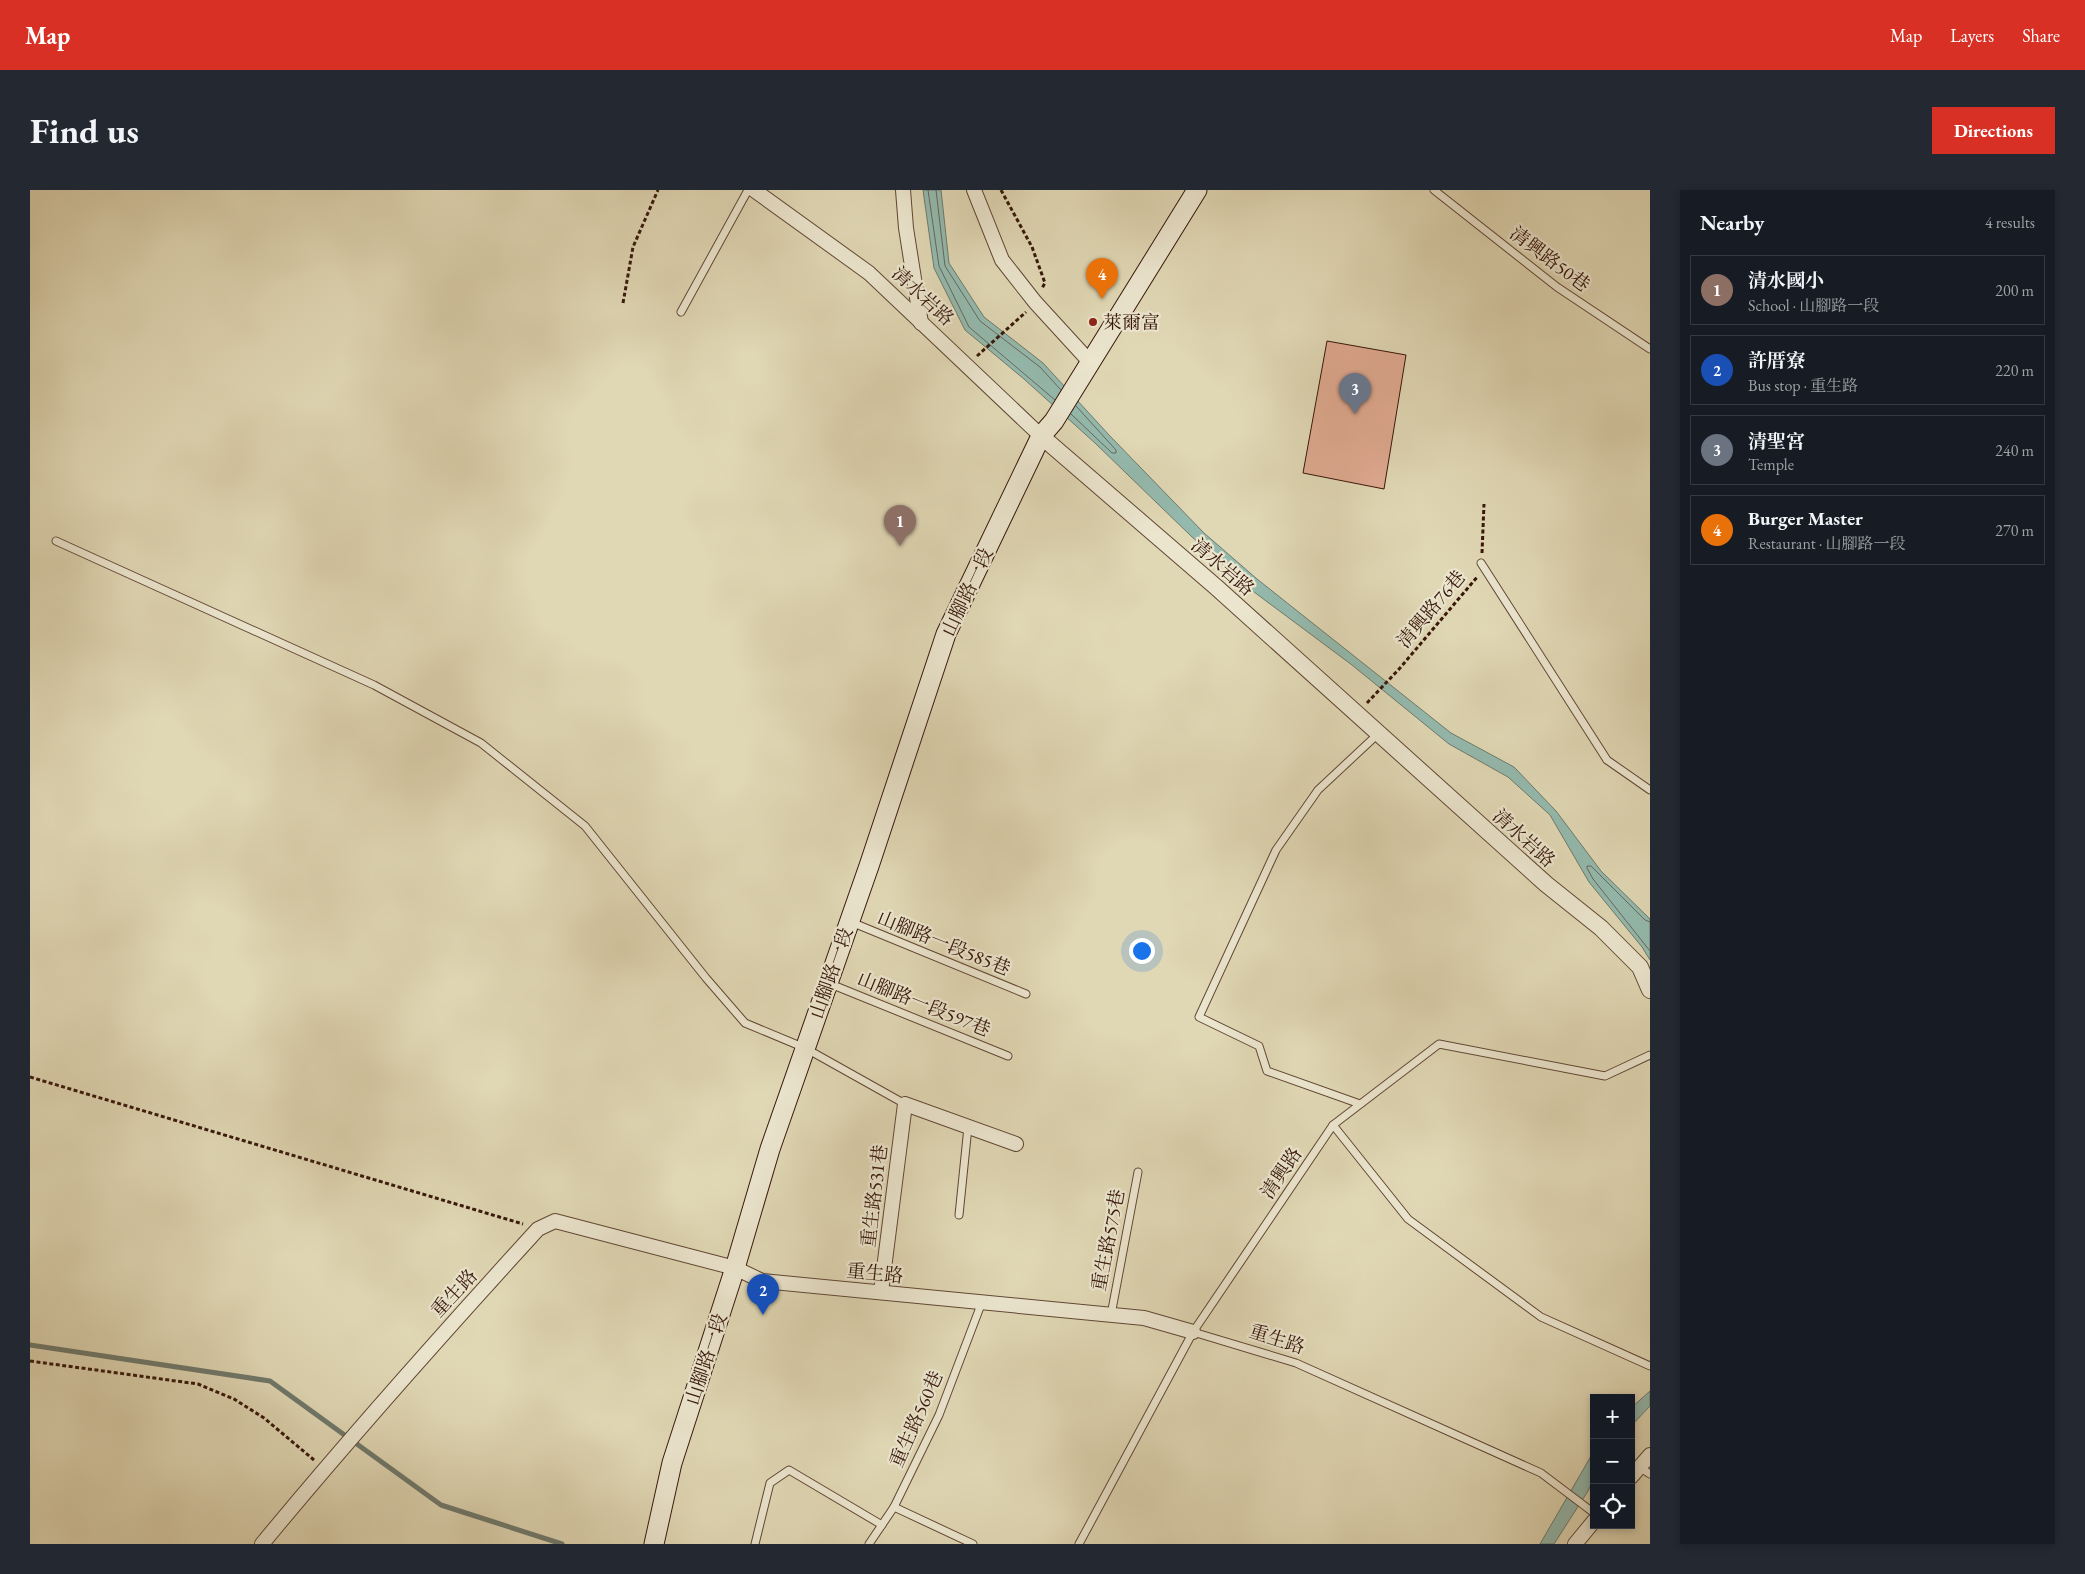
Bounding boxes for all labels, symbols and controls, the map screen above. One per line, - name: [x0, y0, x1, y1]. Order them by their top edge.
- text: Map: [25, 20, 70, 51]
- text: Map: [1890, 24, 1922, 47]
- text: Layers: [1950, 24, 1994, 47]
- text: Share: [2022, 24, 2060, 47]
- button: Directions: [1932, 107, 2055, 154]
- text: Find us: [30, 108, 139, 153]
- text: Nearby: [1700, 209, 1764, 236]
- text: 4 results: [1985, 212, 2035, 233]
- street label: 清興路50巷: [1505, 221, 1595, 297]
- pin: 4: [1086, 258, 1118, 299]
- street label: 清水岩路: [887, 261, 959, 331]
- text: 清水國小: [1748, 268, 1824, 293]
- text: 1: [1713, 280, 1721, 301]
- text: 200 m: [1995, 280, 2034, 301]
- text: School · 山腳路一段: [1748, 295, 1879, 316]
- place label: 萊爾富: [1103, 310, 1160, 335]
- marker: 萊爾富: [1087, 316, 1099, 328]
- text: 許厝寮: [1748, 348, 1805, 373]
- text: 2: [1713, 360, 1721, 381]
- text: 220 m: [1995, 360, 2034, 381]
- pin: 3: [1339, 373, 1371, 414]
- text: Bus stop · 重生路: [1748, 375, 1858, 396]
- text: 清聖宮: [1748, 429, 1805, 454]
- text: 3: [1713, 440, 1721, 461]
- text: 240 m: [1995, 440, 2034, 461]
- text: Temple: [1748, 454, 1794, 475]
- pin: 1: [884, 505, 916, 546]
- text: Burger Master: [1748, 506, 1863, 531]
- text: 4: [1713, 520, 1721, 541]
- text: 270 m: [1995, 520, 2034, 541]
- street label: 清水岩路: [1186, 533, 1260, 601]
- text: Restaurant · 山腳路一段: [1748, 533, 1905, 554]
- street label: 山腳路一段: [936, 544, 998, 640]
- street label: 清興路76巷: [1391, 565, 1471, 653]
- street label: 清水岩路: [1487, 803, 1561, 873]
- street label: 山腳路一段585巷: [874, 905, 1014, 981]
- street label: 山腳路一段: [804, 924, 858, 1022]
- your location: [1129, 938, 1155, 964]
- street label: 山腳路一段597巷: [854, 966, 994, 1042]
- street label: 清興路: [1255, 1142, 1307, 1204]
- street label: 重生路531巷: [855, 1143, 893, 1249]
- street label: 重生路575巷: [1086, 1187, 1130, 1293]
- street label: 重生路: [845, 1258, 905, 1288]
- street label: 重生路: [425, 1264, 483, 1322]
- pin: 2: [747, 1274, 779, 1315]
- street label: 山腳路一段: [679, 1310, 733, 1408]
- street label: 重生路: [1246, 1318, 1308, 1360]
- street label: 重生路560巷: [884, 1367, 948, 1471]
- map controls: [1590, 1394, 1635, 1529]
- button: +: [1590, 1394, 1635, 1439]
- button: −: [1590, 1439, 1635, 1484]
- button: locate: [1590, 1484, 1635, 1529]

